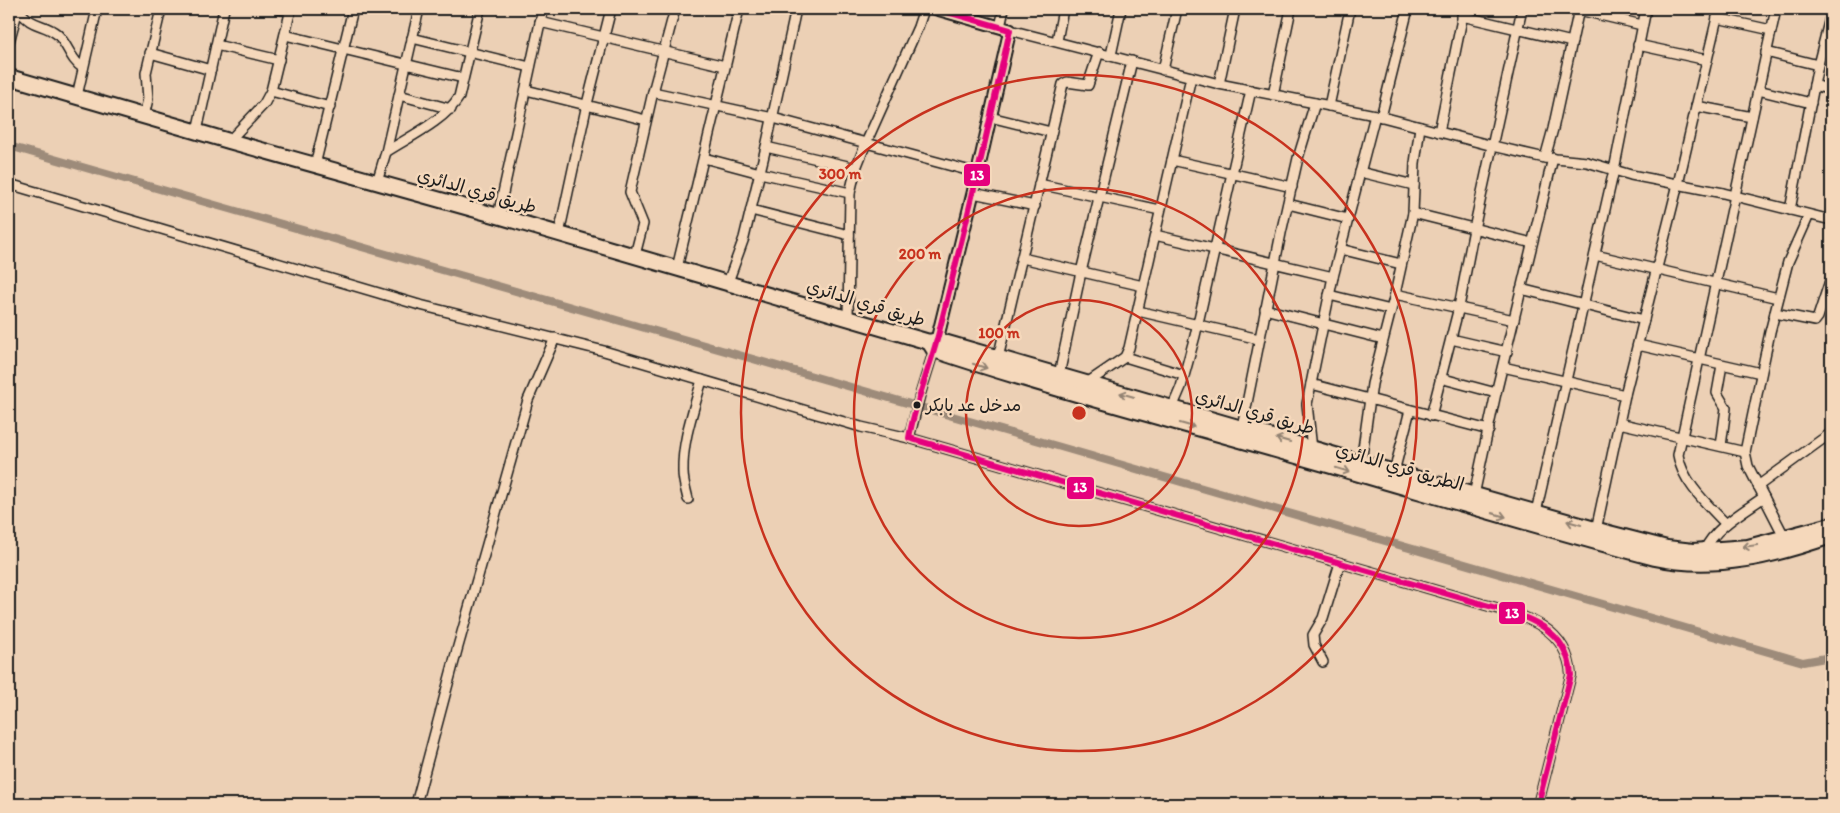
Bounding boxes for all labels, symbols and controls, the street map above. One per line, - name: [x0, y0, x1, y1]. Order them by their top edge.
- street label: طريق قري الدائري: [414, 163, 539, 220]
- line badge: 13: [963, 163, 991, 187]
- text: 300 m: [819, 165, 862, 183]
- text: 13: [970, 167, 984, 184]
- text: 200 m: [899, 245, 942, 263]
- street label: طريق قري الدائري: [803, 275, 928, 333]
- text: 100 m: [978, 324, 1020, 342]
- one-way arrow: [972, 361, 988, 371]
- street label: طريق قري الدائري: [1192, 384, 1317, 441]
- one-way arrow: [1119, 389, 1135, 399]
- place label: مدخل عد بابكر: [924, 395, 1021, 415]
- marker: مدخل عد بابكر: [912, 400, 922, 410]
- centre of rings: [1070, 404, 1088, 422]
- one-way arrow: [1179, 420, 1195, 430]
- one-way arrow: [1275, 435, 1291, 445]
- street label: الطريق قري الدائري: [1333, 438, 1467, 498]
- one-way arrow: [1335, 465, 1351, 475]
- line badge: 13: [1066, 476, 1095, 500]
- text: 13: [1073, 479, 1087, 496]
- one-way arrow: [1491, 511, 1507, 520]
- one-way arrow: [1566, 518, 1582, 528]
- one-way arrow: [1743, 541, 1759, 551]
- line badge: 13: [1498, 601, 1526, 625]
- text: 13: [1505, 605, 1519, 622]

